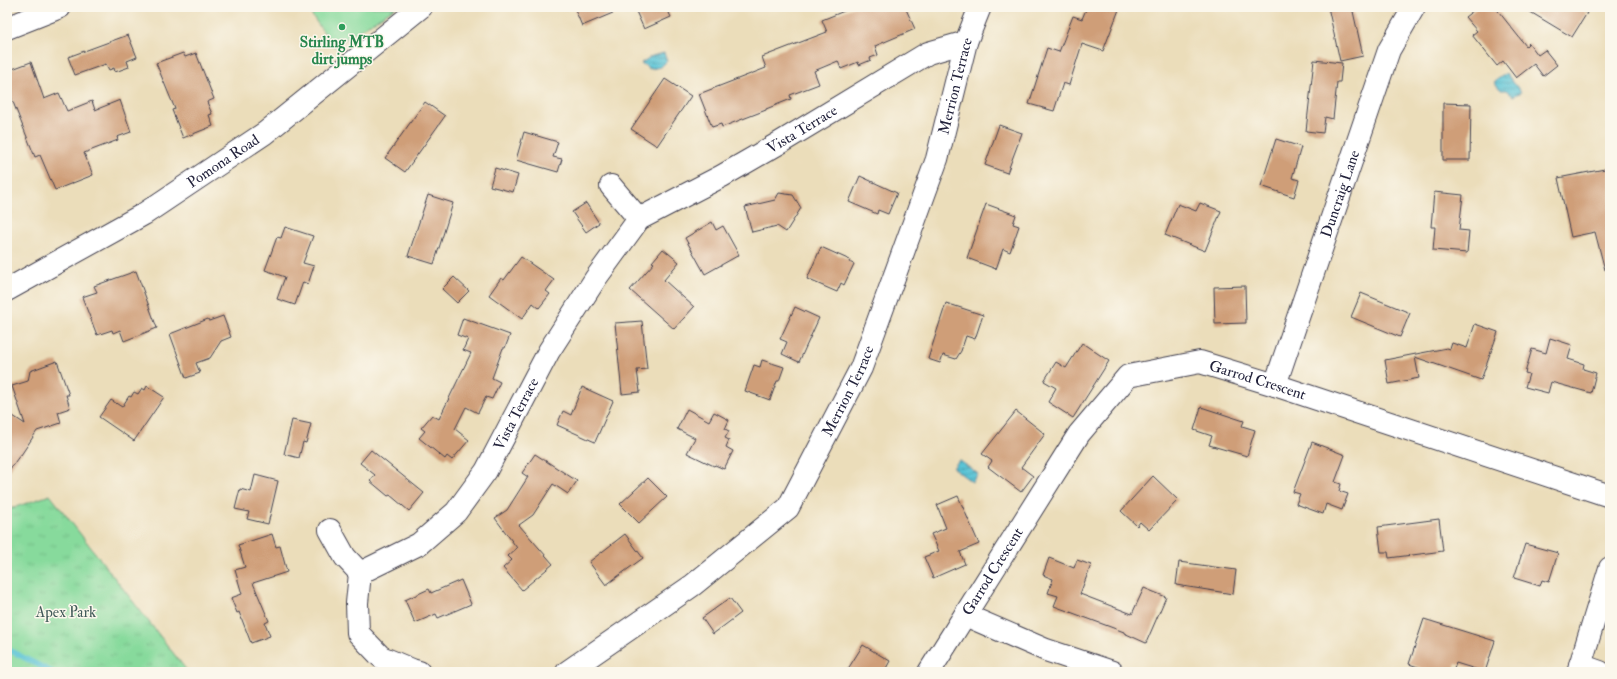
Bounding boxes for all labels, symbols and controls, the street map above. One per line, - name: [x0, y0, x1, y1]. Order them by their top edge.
- marker: Stirling MTB dirt jumps: [337, 22, 347, 32]
- place label: Stirling MTB dirt jumps: [300, 33, 384, 70]
- street label: Merrion Terrace: [934, 35, 977, 136]
- street label: Vista Terrace: [764, 101, 841, 158]
- street label: Pomona Road: [184, 130, 264, 192]
- street label: Duncraig Lane: [1317, 148, 1364, 240]
- street label: Merrion Terrace: [818, 343, 878, 440]
- street label: Garrod Crescent: [1207, 356, 1308, 405]
- street label: Vista Terrace: [490, 375, 543, 454]
- street label: Garrod Crescent: [958, 524, 1028, 619]
- park label: Apex Park: [35, 603, 96, 623]

